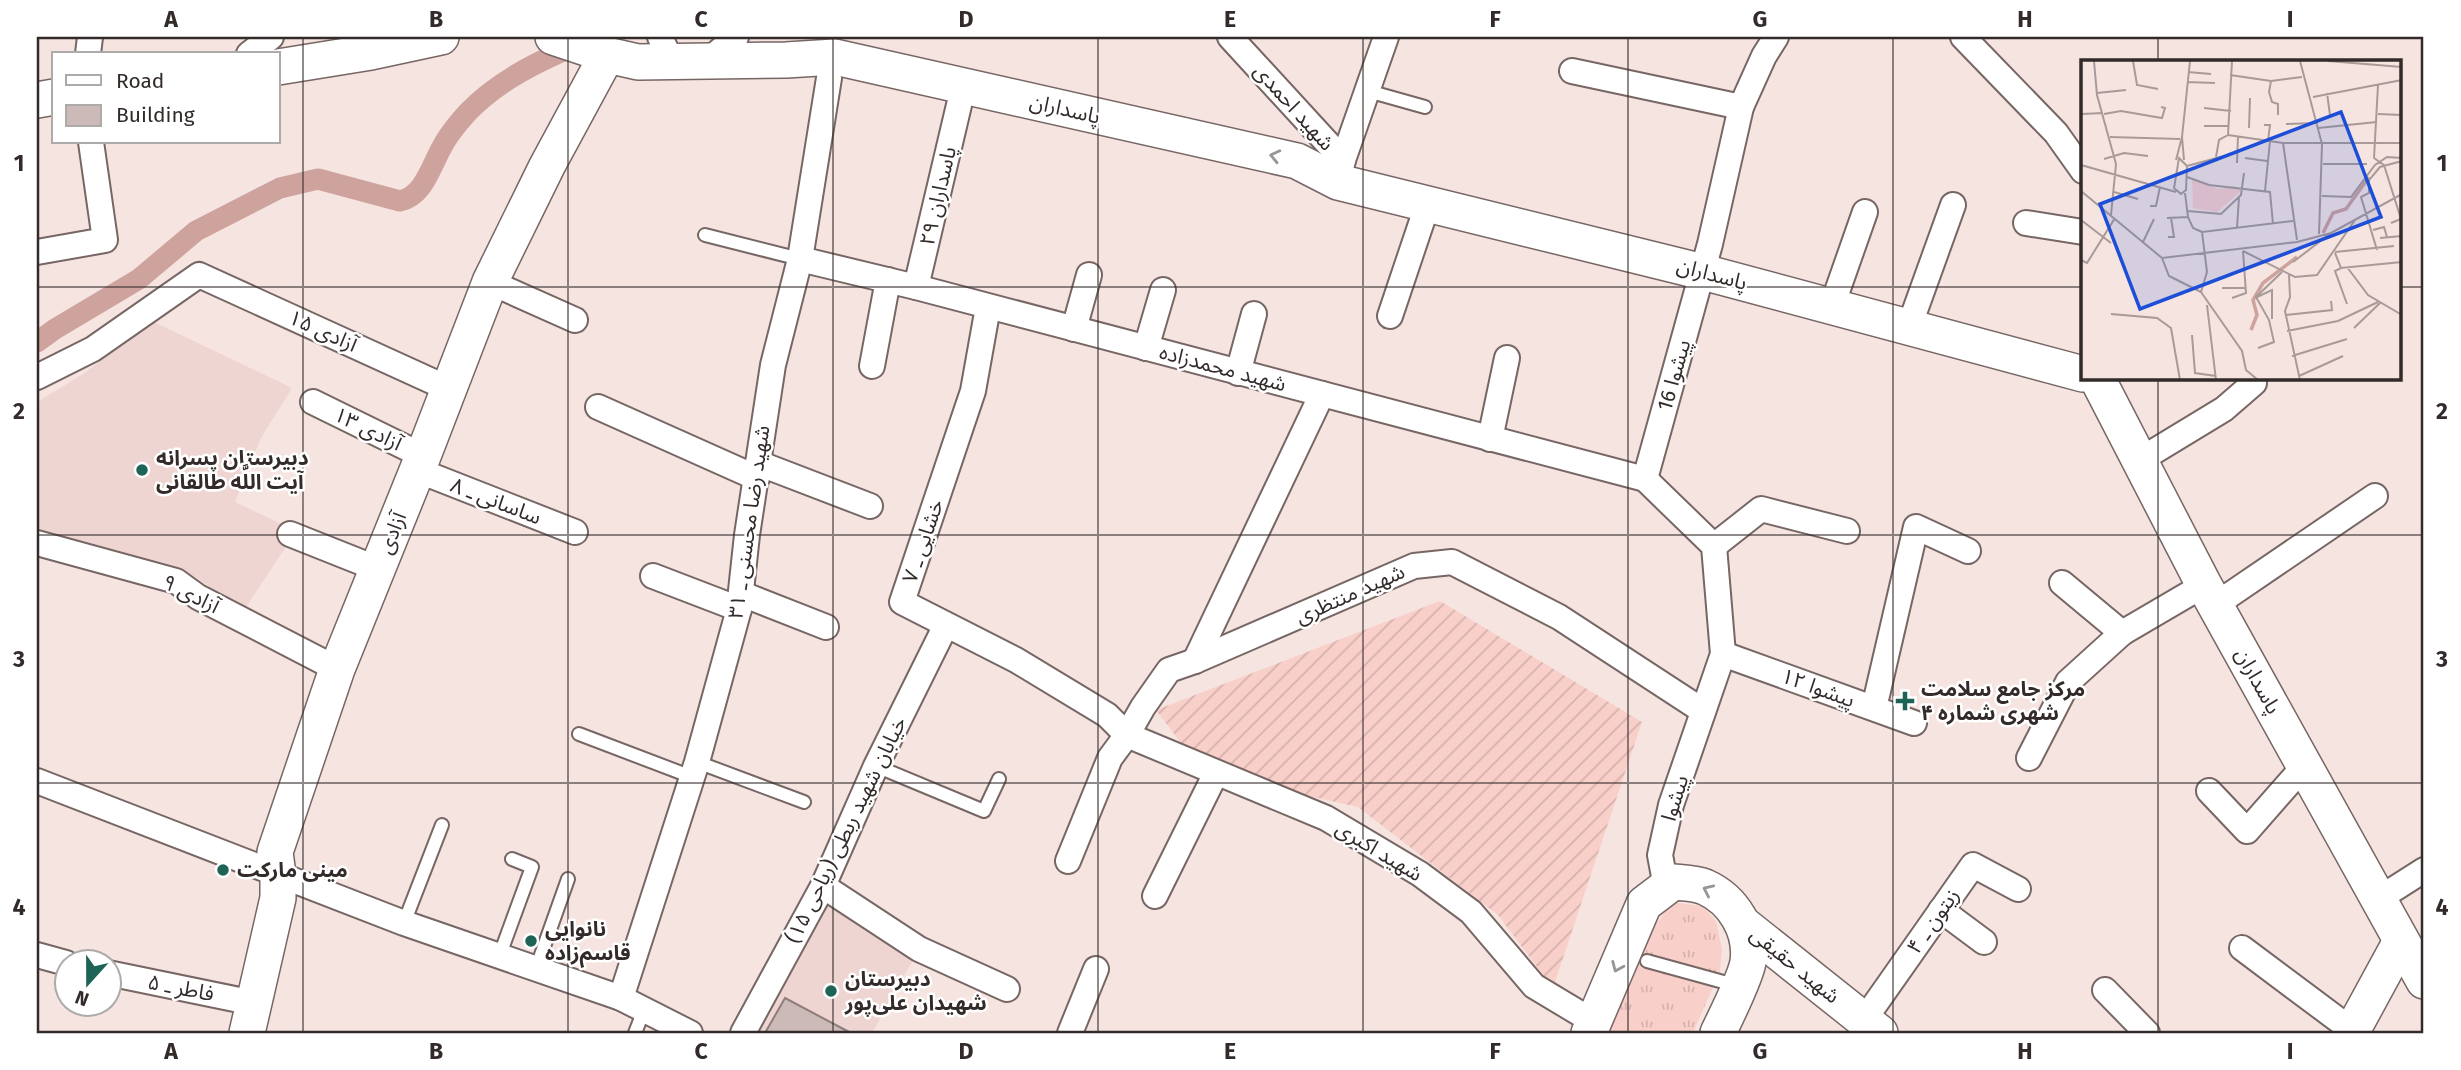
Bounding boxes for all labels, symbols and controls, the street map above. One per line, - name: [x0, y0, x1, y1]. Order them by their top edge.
- text: A: [163, 5, 178, 33]
- text: B: [429, 5, 443, 33]
- text: C: [694, 5, 708, 33]
- text: D: [959, 5, 974, 33]
- text: E: [1224, 5, 1236, 33]
- text: F: [1489, 5, 1501, 33]
- text: G: [1753, 5, 1767, 33]
- text: H: [2017, 5, 2033, 33]
- text: I: [2287, 5, 2293, 33]
- legend: [52, 52, 280, 144]
- street label: شهید احمدی: [1248, 58, 1340, 156]
- inset map: [2081, 60, 2402, 380]
- text: Road: [116, 68, 164, 94]
- street label: پاسداران: [1027, 88, 1103, 130]
- text: Building: [116, 102, 195, 128]
- street label: پاسداران ۲۹: [914, 144, 962, 248]
- text: 1: [14, 149, 24, 177]
- text: 1: [2437, 149, 2447, 177]
- one-way arrow: [1269, 150, 1281, 165]
- street label: پاسداران: [1674, 252, 1750, 296]
- street label: آزادی ۱۵: [285, 304, 362, 358]
- street label: پیشوا 16: [1651, 336, 1697, 414]
- street label: شهید محمدزاده: [1157, 339, 1289, 397]
- text: 2: [13, 397, 25, 425]
- text: 2: [2436, 397, 2448, 425]
- street label: آزادی ۱۳: [330, 401, 407, 457]
- street label: شهید رضا محسنی ـ ۳۱: [723, 424, 775, 620]
- place label: دبیرستان پسرانه آیت اللَّه طالقانی: [156, 445, 309, 495]
- marker: دبیرستان پسرانه آیت اللَّه طالقانی: [134, 462, 150, 478]
- street label: ساسانی ـ ۸: [447, 472, 545, 530]
- street label: خشایی ـ ۷: [897, 496, 949, 586]
- street label: آزادی: [372, 507, 412, 558]
- street label: شهید منتظری: [1291, 558, 1409, 630]
- street label: آزادی ۹: [158, 569, 225, 620]
- street label: پاسداران: [2229, 643, 2287, 719]
- text: 3: [12, 645, 25, 673]
- text: 3: [2435, 645, 2448, 673]
- street label: پیشوا ۱۲: [1778, 663, 1858, 713]
- place label: مرکز جامع سلامت شهری شماره ۴: [1921, 676, 2085, 726]
- marker: مرکز جامع سلامت شهری شماره ۴: [1895, 691, 1915, 711]
- street label: خیابان شهید ربطی (ریاحی ۱۵): [780, 712, 912, 948]
- street label: پیشوا: [1656, 772, 1694, 824]
- street label: شهید اکبری: [1331, 815, 1427, 887]
- place label: مینی مارکت: [237, 857, 348, 883]
- marker: مینی مارکت: [215, 862, 231, 878]
- street label: زیتون ـ ۴: [1901, 883, 1965, 959]
- one-way arrow: [1703, 884, 1715, 898]
- text: 4: [13, 893, 26, 921]
- text: 4: [2436, 893, 2449, 921]
- place label: نانوایی قاسم‌زاده: [545, 916, 631, 968]
- street label: شهید حقیقی: [1745, 921, 1845, 1009]
- marker: نانوایی قاسم‌زاده: [523, 933, 539, 949]
- north arrow: [52, 948, 122, 1018]
- one-way arrow: [1611, 960, 1625, 972]
- place label: دبیرستان شهیدان علی‌پور: [844, 966, 987, 1017]
- street label: فاطر ـ ۵: [146, 969, 216, 1007]
- marker: دبیرستان شهیدان علی‌پور: [823, 983, 839, 999]
- text: N: [72, 985, 92, 1011]
- text: A: [163, 1037, 178, 1065]
- text: B: [429, 1037, 443, 1065]
- text: C: [694, 1037, 708, 1065]
- text: D: [959, 1037, 974, 1065]
- text: E: [1224, 1037, 1236, 1065]
- text: F: [1489, 1037, 1501, 1065]
- text: G: [1753, 1037, 1767, 1065]
- text: H: [2017, 1037, 2033, 1065]
- text: I: [2287, 1037, 2293, 1065]

